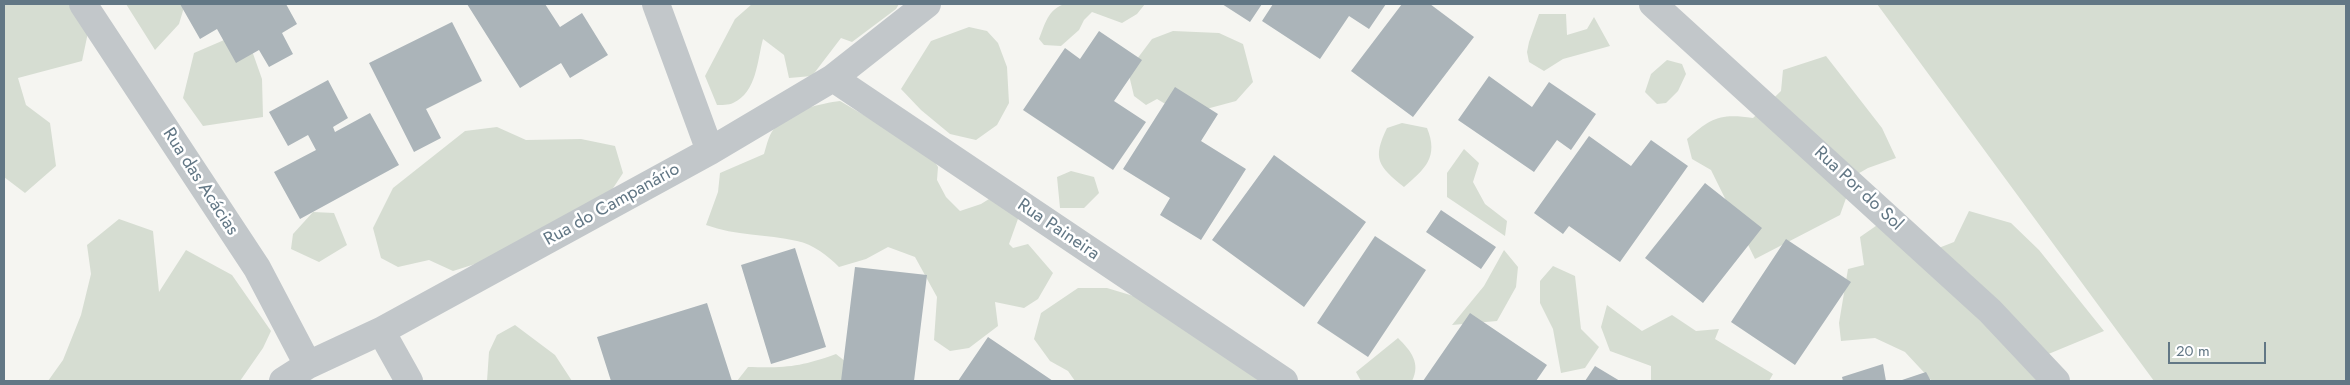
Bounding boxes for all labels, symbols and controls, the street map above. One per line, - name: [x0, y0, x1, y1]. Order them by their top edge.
- street label: Rua das Acácias: [157, 124, 243, 240]
- street label: Rua Por do Sol: [1809, 142, 1907, 236]
- street label: Rua do Campanário: [540, 159, 684, 251]
- street label: Rua Paineira: [1013, 195, 1103, 265]
- scale bar: [2170, 332, 2268, 364]
- text: 20 m: [2176, 340, 2210, 362]

